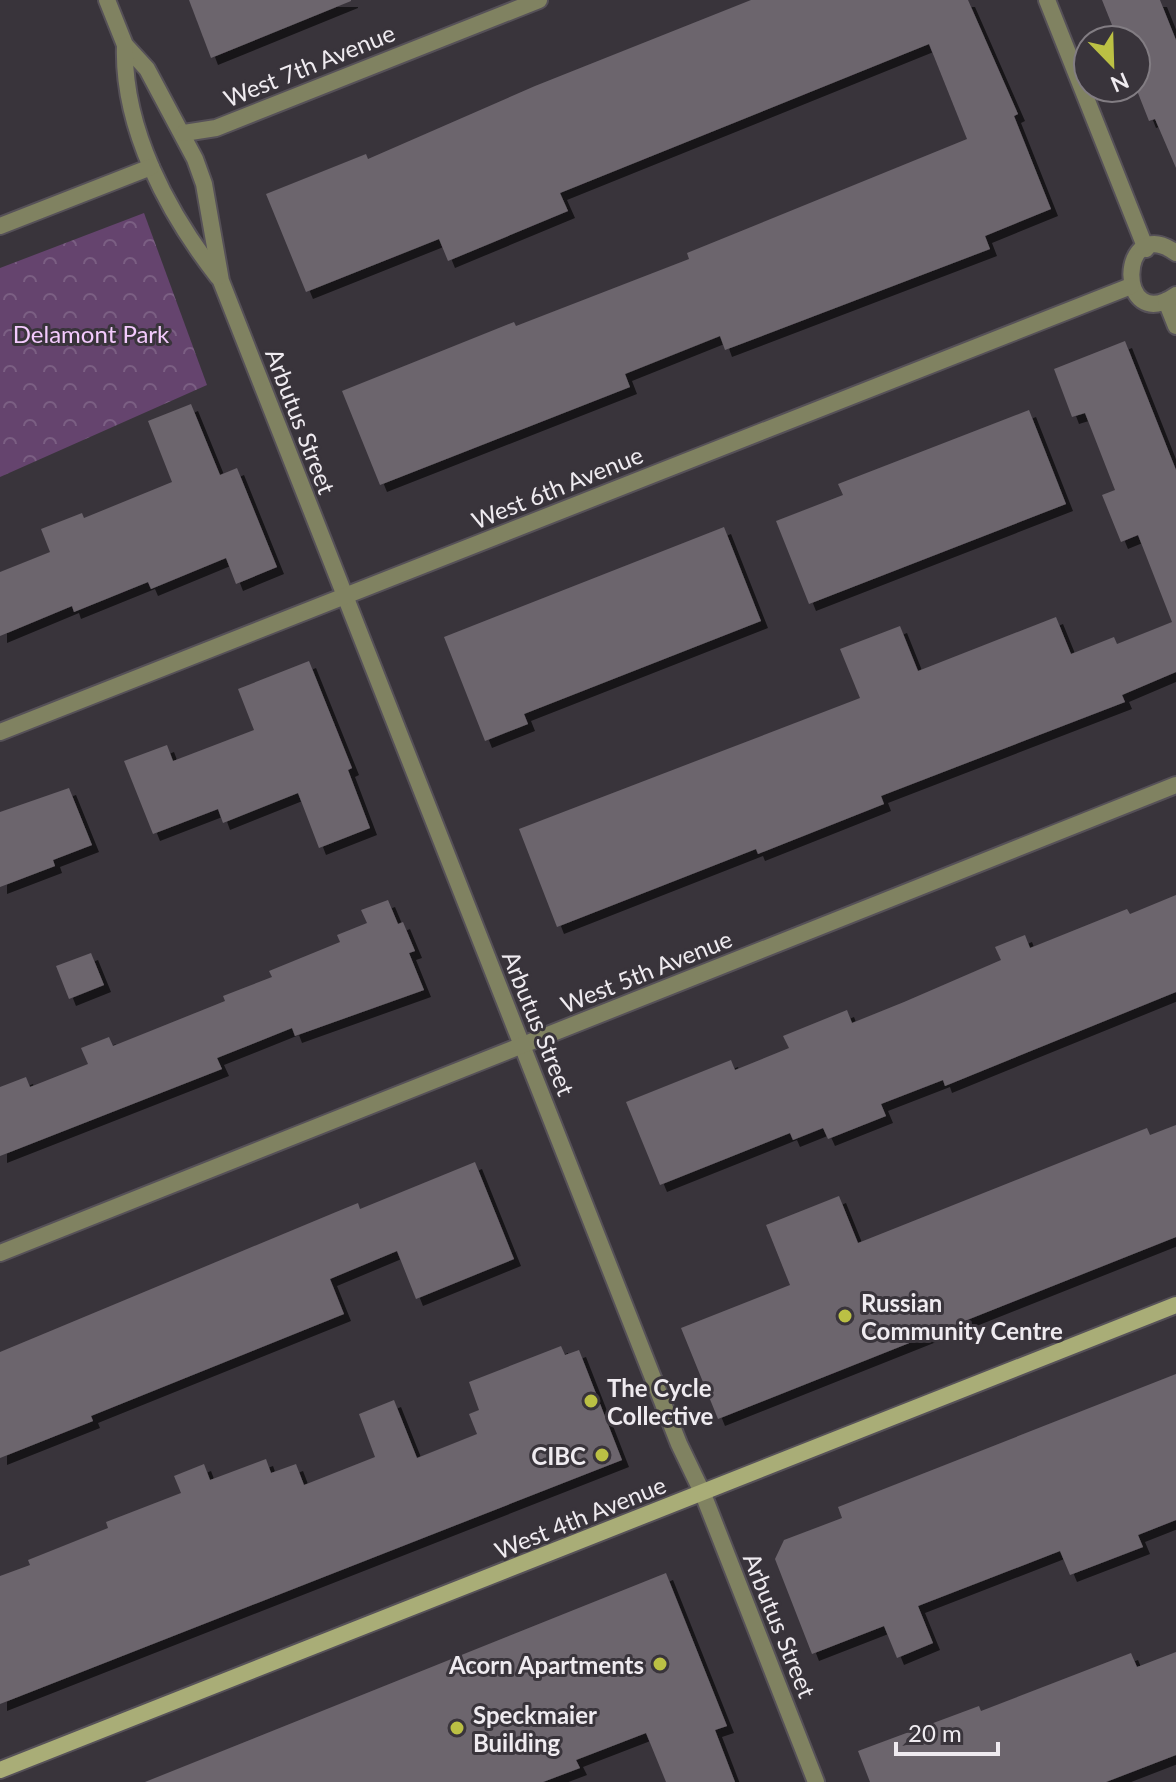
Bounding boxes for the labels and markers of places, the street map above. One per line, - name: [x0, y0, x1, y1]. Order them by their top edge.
- place label: Russian Community Centre: [861, 1288, 1063, 1345]
- marker: Russian Community Centre: [836, 1307, 854, 1325]
- place label: The Cycle Collective: [607, 1373, 713, 1430]
- marker: The Cycle Collective: [582, 1392, 600, 1410]
- place label: CIBC: [531, 1441, 586, 1470]
- marker: CIBC: [593, 1446, 611, 1464]
- place label: Acorn Apartments: [448, 1650, 644, 1679]
- marker: Acorn Apartments: [651, 1655, 669, 1673]
- place label: Speckmaier Building: [473, 1700, 597, 1757]
- marker: Speckmaier Building: [448, 1719, 466, 1737]

